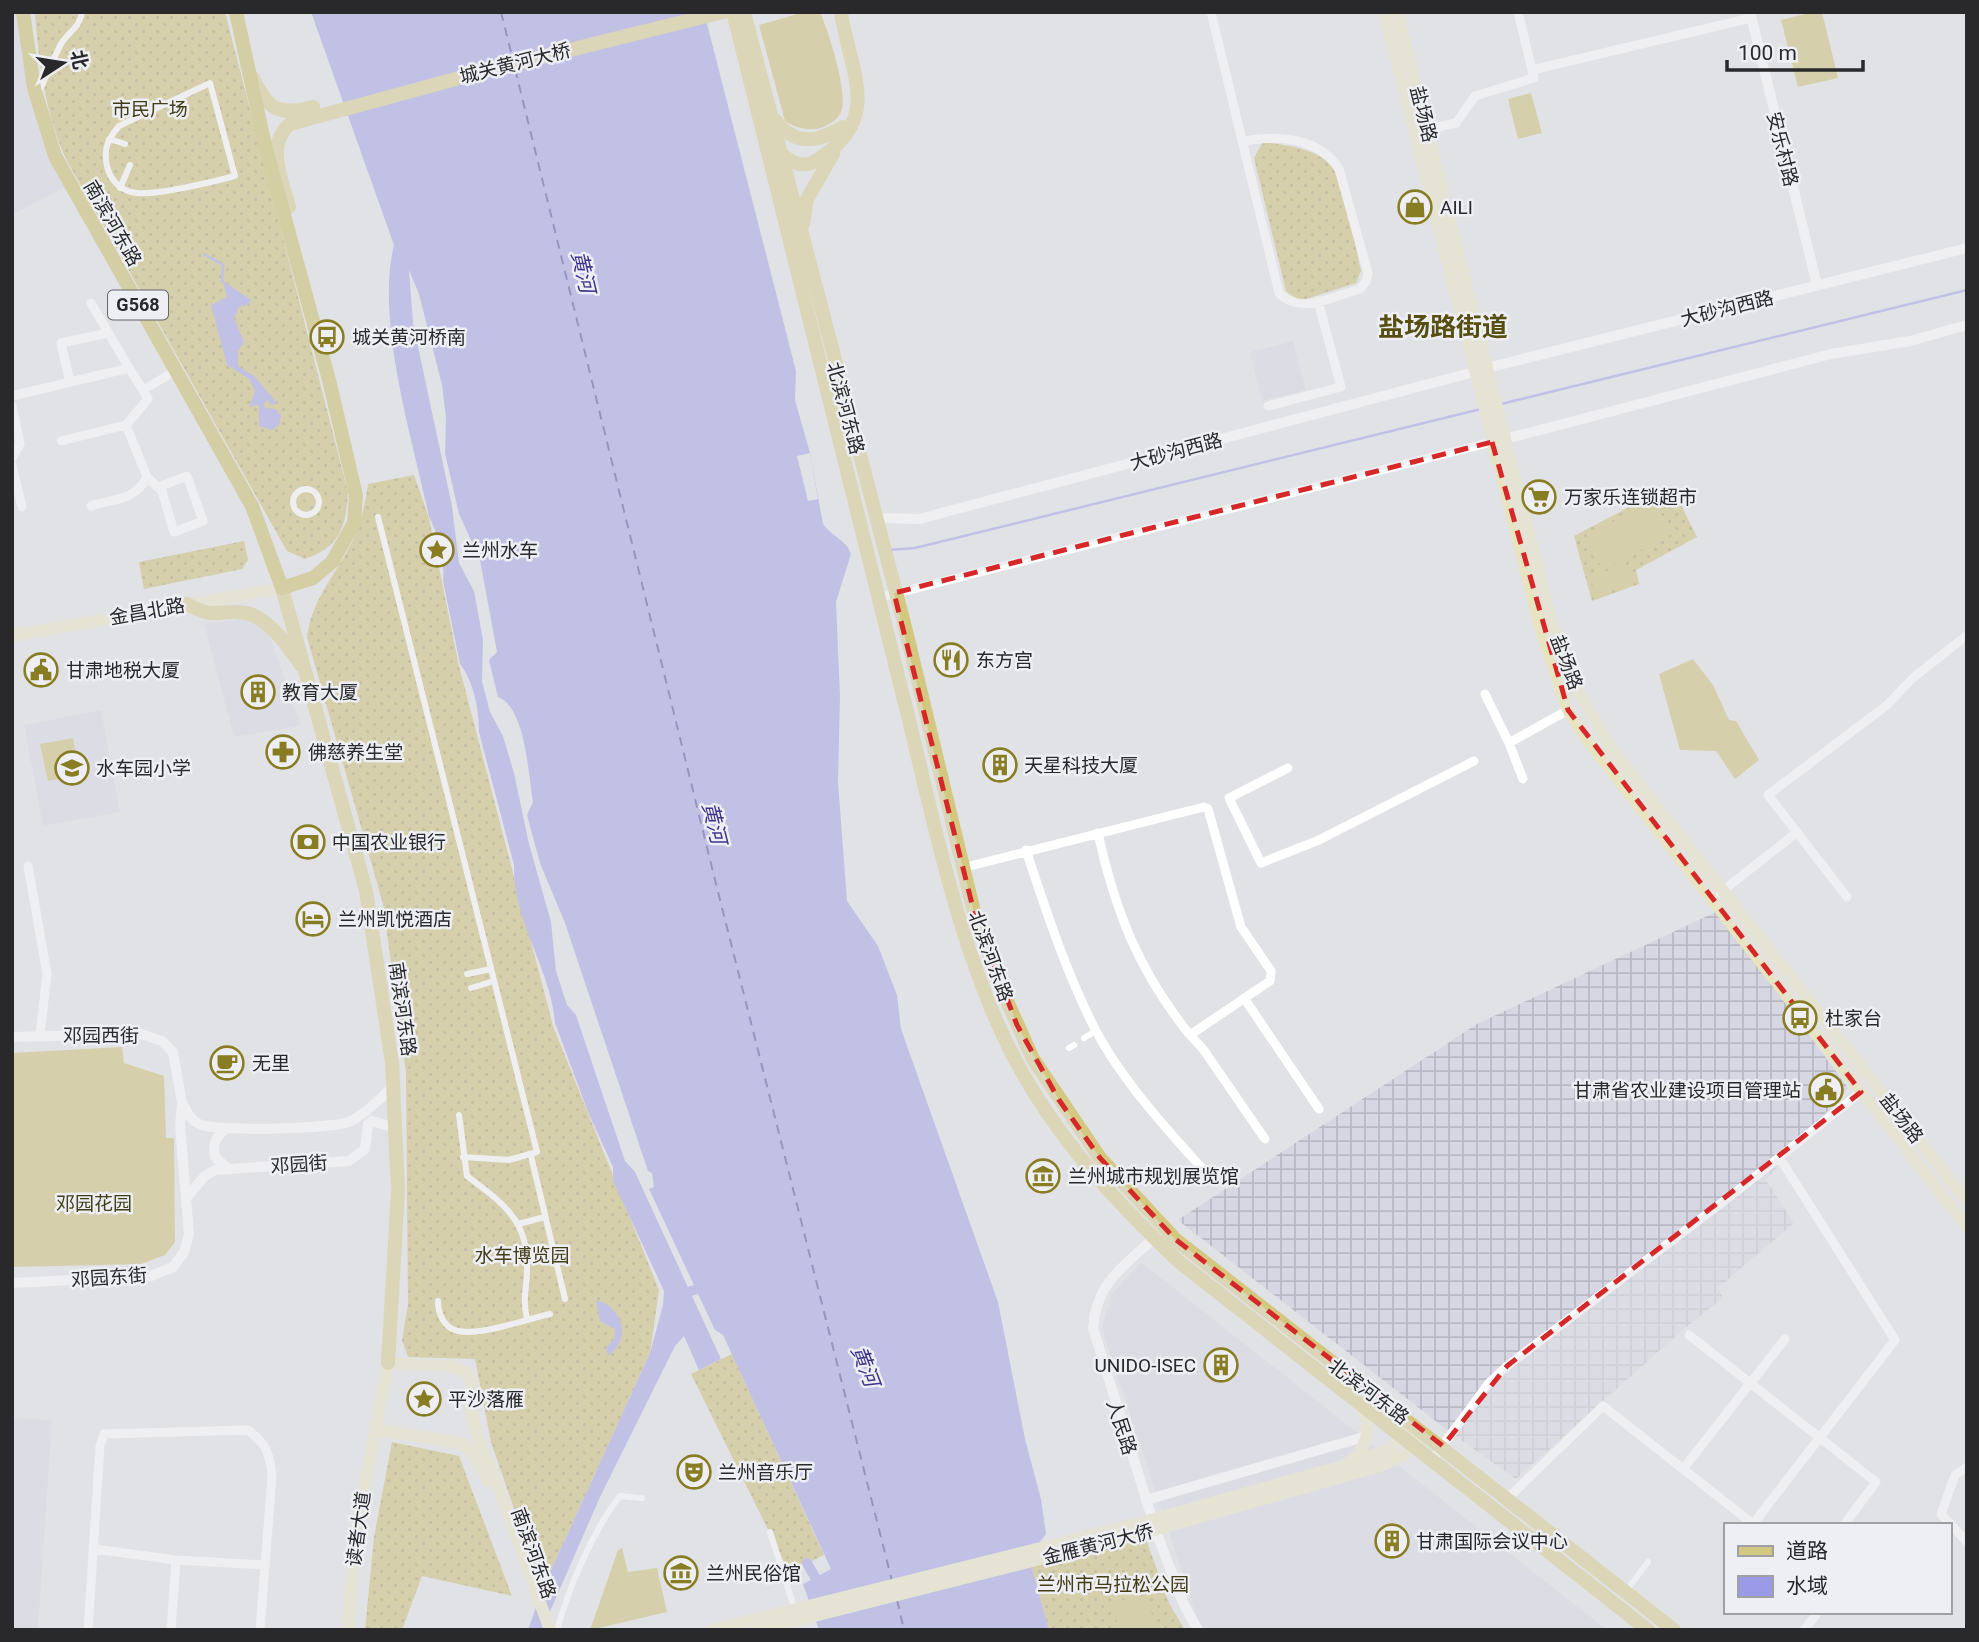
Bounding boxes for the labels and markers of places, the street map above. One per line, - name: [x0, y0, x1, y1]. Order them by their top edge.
- shop icon: AILI: [1396, 188, 1434, 226]
- place label: AILI: [1440, 196, 1473, 219]
- bus stop icon: 城关黄河桥南: [308, 318, 346, 356]
- place label: 城关黄河桥南: [352, 326, 466, 349]
- supermarket icon: 万家乐连锁超市: [1520, 478, 1558, 516]
- place label: 万家乐连锁超市: [1564, 486, 1697, 509]
- place icon: 兰州水车: [418, 531, 456, 569]
- place label: 兰州水车: [462, 539, 538, 562]
- restaurant icon: 东方宫: [932, 641, 970, 679]
- place label: 东方宫: [976, 649, 1033, 672]
- public building icon: 甘肃地税大厦: [22, 651, 60, 689]
- place label: 甘肃地税大厦: [66, 659, 180, 682]
- building icon: 教育大厦: [239, 673, 277, 711]
- place label: 教育大厦: [282, 681, 358, 704]
- pharmacy icon: 佛慈养生堂: [264, 733, 302, 771]
- place label: 佛慈养生堂: [308, 741, 403, 764]
- building icon: 天星科技大厦: [981, 746, 1019, 784]
- school or university icon: 水车园小学: [53, 749, 91, 787]
- place label: 天星科技大厦: [1024, 754, 1138, 777]
- place label: 水车园小学: [96, 757, 191, 780]
- bank icon: 中国农业银行: [289, 823, 327, 861]
- place label: 中国农业银行: [332, 831, 446, 854]
- hotel icon: 兰州凯悦酒店: [294, 900, 332, 938]
- place label: 兰州凯悦酒店: [338, 908, 452, 931]
- bus stop icon: 杜家台: [1781, 999, 1819, 1037]
- place label: 杜家台: [1825, 1007, 1882, 1030]
- cafe icon: 无里: [208, 1044, 246, 1082]
- place label: 无里: [252, 1052, 290, 1075]
- public building icon: 甘肃省农业建设项目管理站: [1807, 1071, 1845, 1109]
- place label: 甘肃省农业建设项目管理站: [1573, 1079, 1801, 1102]
- museum icon: 兰州城市规划展览馆: [1024, 1157, 1062, 1195]
- place label: 兰州城市规划展览馆: [1068, 1165, 1239, 1188]
- building icon: UNIDO-ISEC: [1202, 1346, 1240, 1384]
- place label: UNIDO-ISEC: [1095, 1354, 1196, 1377]
- place icon: 平沙落雁: [405, 1380, 443, 1418]
- place label: 平沙落雁: [448, 1388, 524, 1411]
- theatre icon: 兰州音乐厅: [675, 1453, 713, 1491]
- place label: 兰州音乐厅: [718, 1461, 813, 1484]
- building icon: 甘肃国际会议中心: [1373, 1522, 1411, 1560]
- place label: 甘肃国际会议中心: [1416, 1530, 1568, 1553]
- museum icon: 兰州民俗馆: [662, 1554, 700, 1592]
- place label: 兰州民俗馆: [706, 1562, 801, 1585]

